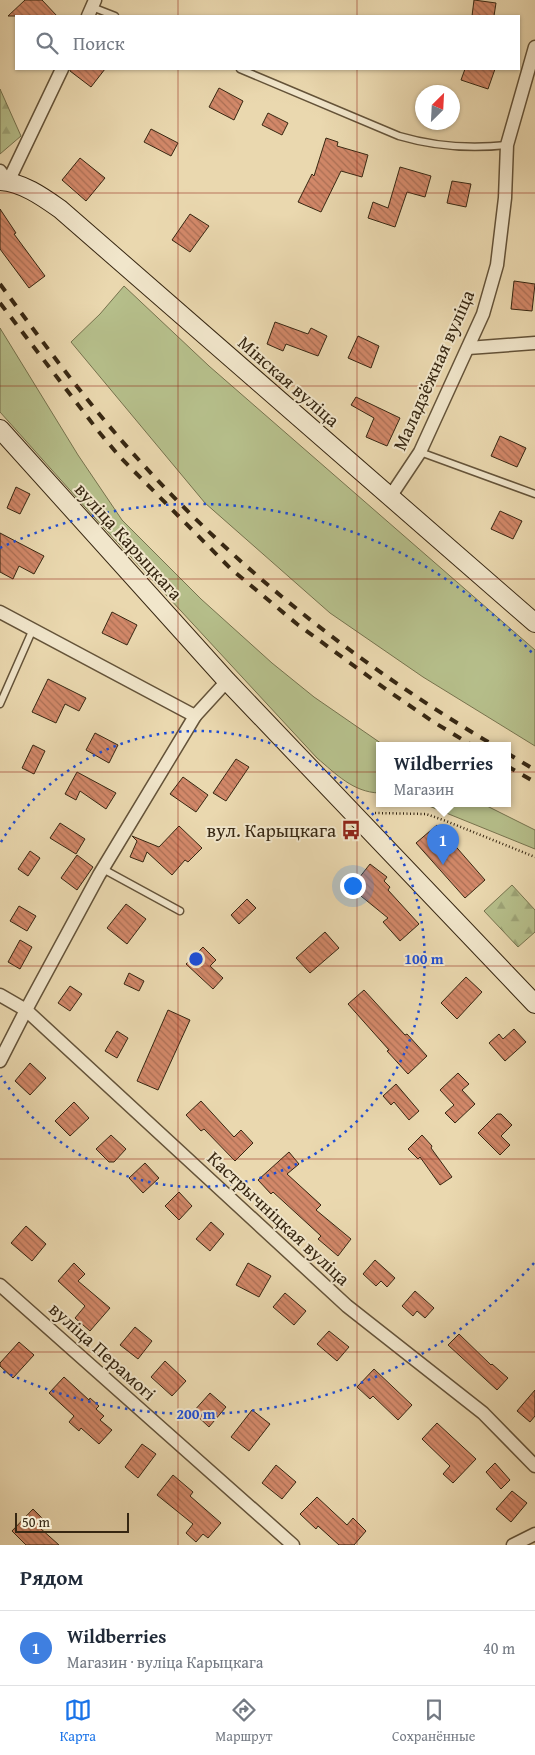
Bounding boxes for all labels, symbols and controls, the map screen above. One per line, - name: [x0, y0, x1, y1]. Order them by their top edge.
- search box: [15, 15, 520, 70]
- icon: search: [33, 29, 61, 57]
- text: Поиск: [73, 29, 125, 57]
- north arrow: [415, 85, 460, 130]
- street label: Маладзёжная вуліца: [385, 285, 481, 455]
- street label: Мінская вуліца: [232, 329, 346, 433]
- street label: вуліца Карыцкага: [68, 476, 190, 606]
- popup: [376, 742, 511, 807]
- text: Wildberries: [394, 749, 493, 777]
- text: Магазин: [394, 777, 454, 801]
- place label: вул. Карыцкага: [207, 816, 336, 844]
- bus stop icon: вул. Карыцкага: [340, 819, 362, 841]
- pin: 1: [427, 824, 459, 865]
- your location: [340, 873, 366, 899]
- text: 100 m: [404, 948, 444, 969]
- centre of rings: [187, 950, 205, 968]
- street label: Кастрычніцкая вуліца: [201, 1144, 357, 1292]
- street label: вуліца Перамогі: [43, 1295, 163, 1407]
- text: 200 m: [176, 1403, 216, 1424]
- scale bar: [15, 1510, 129, 1533]
- text: 50 m: [22, 1512, 50, 1532]
- text: Рядом: [20, 1562, 83, 1593]
- text: Wildberries: [67, 1622, 166, 1650]
- text: 1: [32, 1636, 40, 1660]
- text: 40 m: [483, 1636, 515, 1660]
- text: Магазин · вуліца Карыцкага: [67, 1650, 263, 1674]
- tab: Карта: [60, 1696, 96, 1746]
- tab: Маршрут: [215, 1696, 273, 1746]
- tab: Сохранённые: [392, 1696, 475, 1746]

